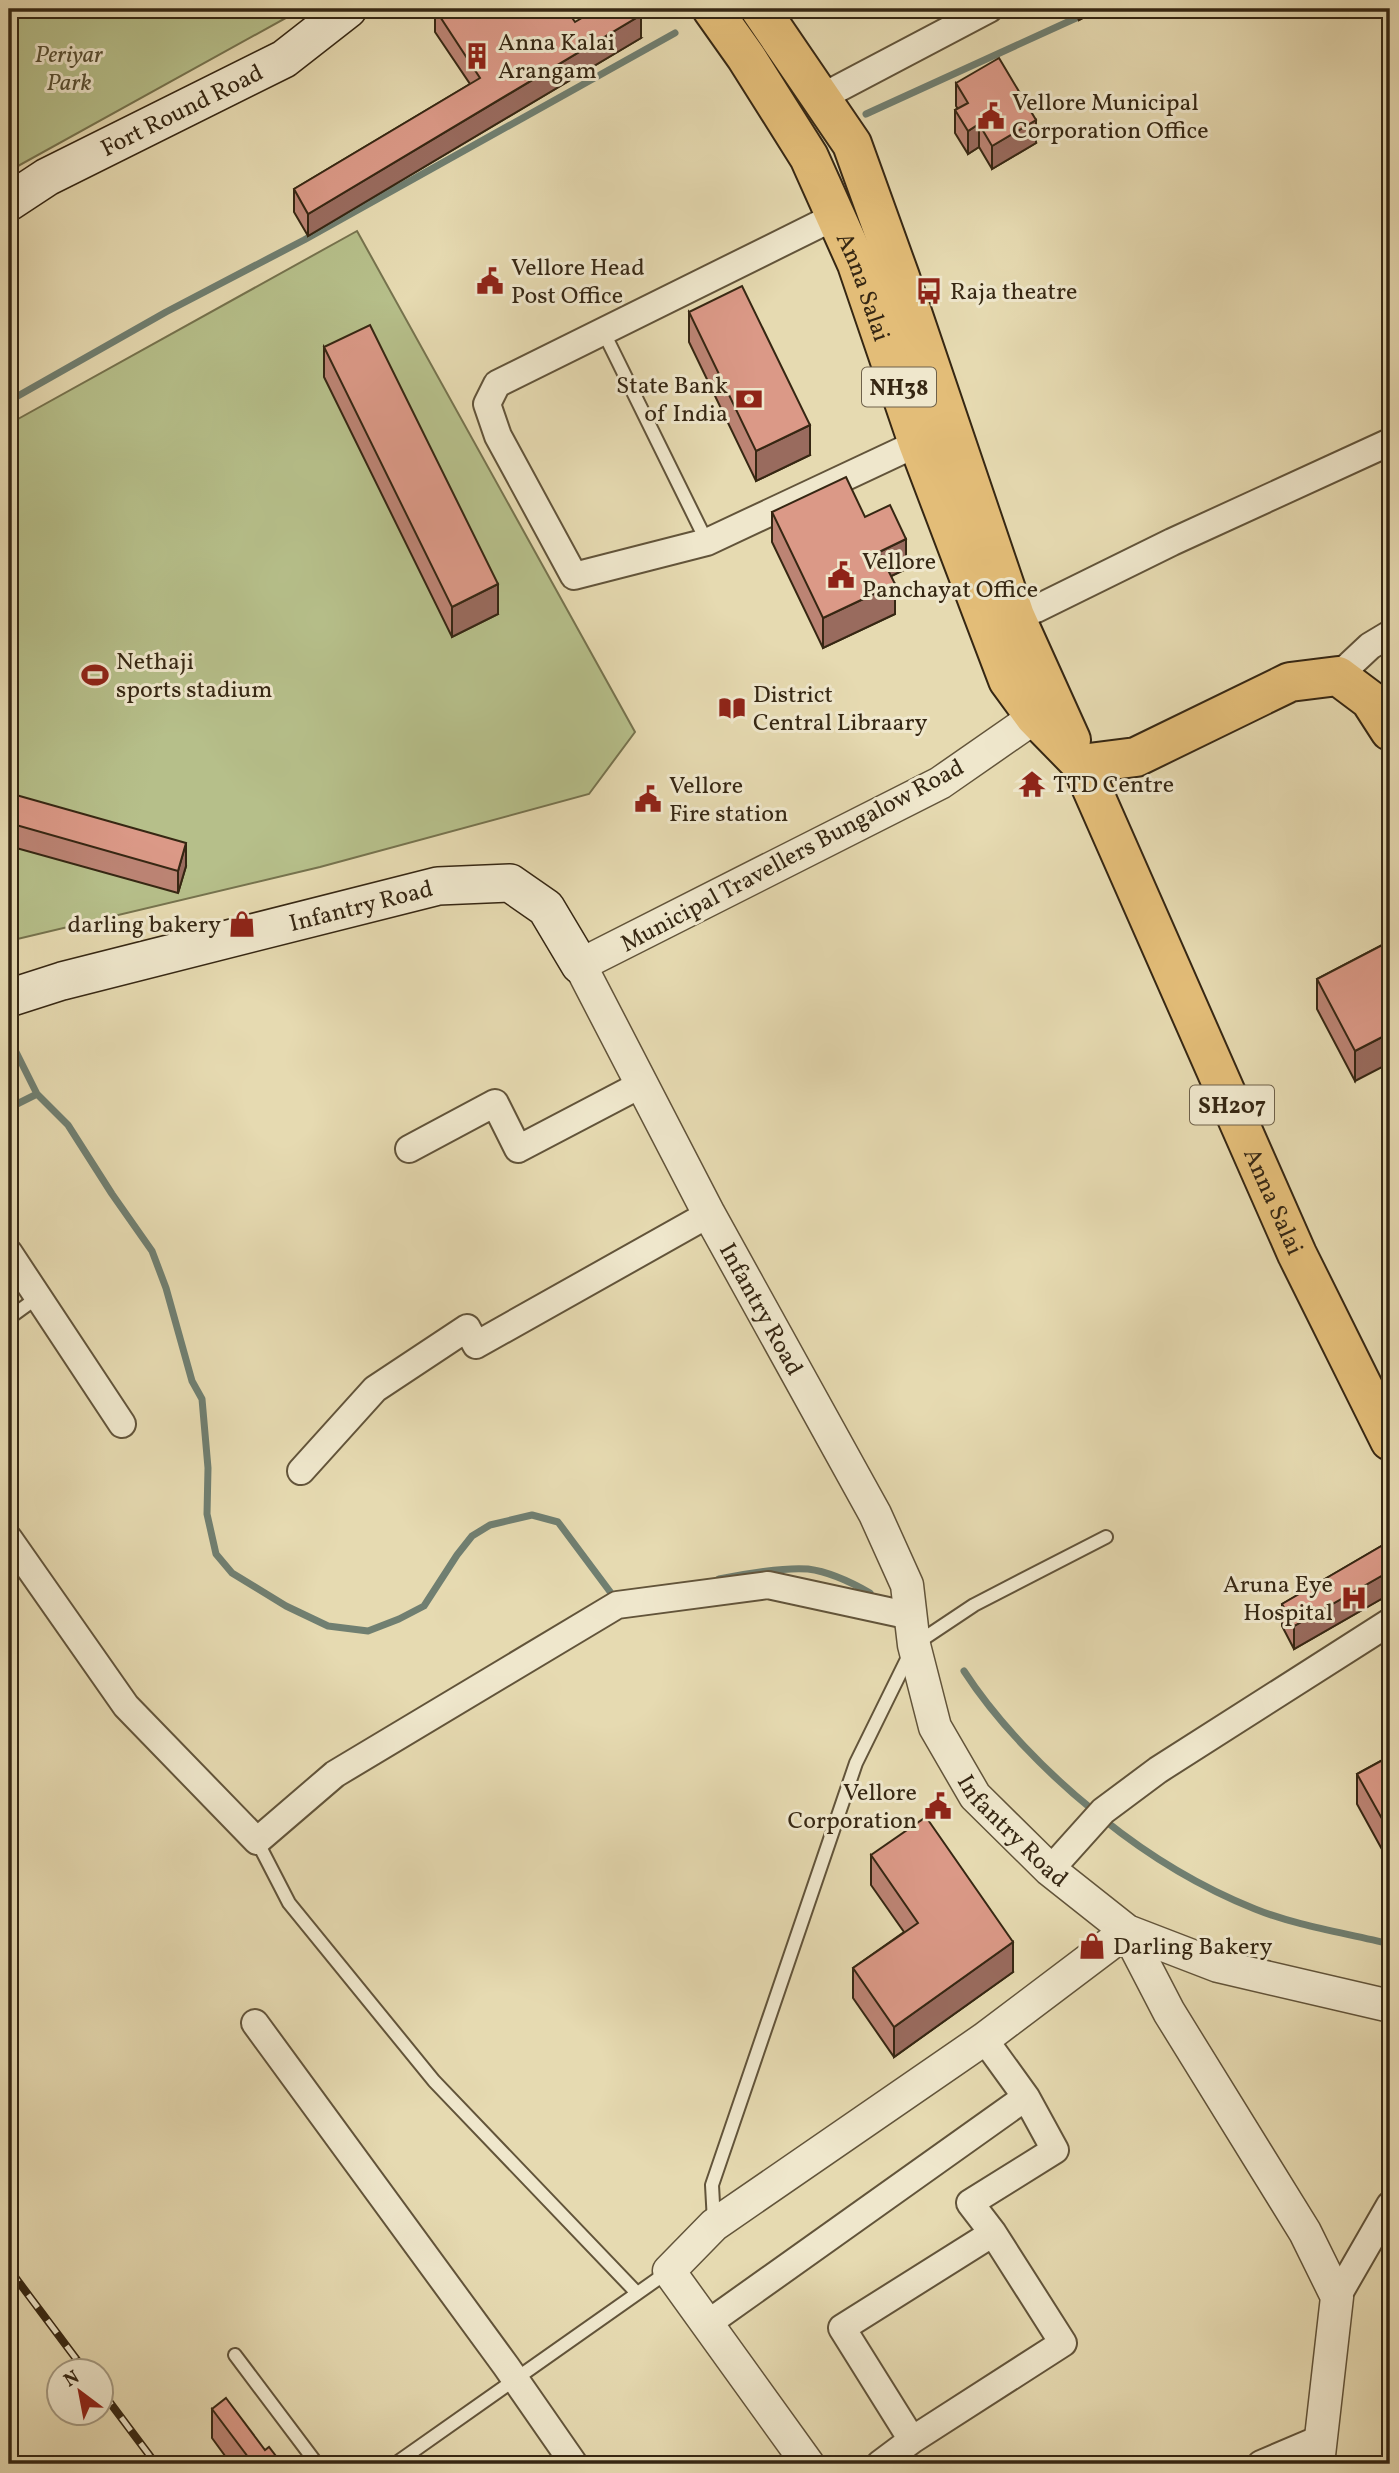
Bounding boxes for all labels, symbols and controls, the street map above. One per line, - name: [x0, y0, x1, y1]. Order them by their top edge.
- place label: Anna Kalai Arangam: [498, 27, 615, 89]
- park label: Periyar Park: [35, 39, 104, 101]
- building icon: Anna Kalai Arangam: [462, 41, 492, 71]
- street label: Fort Round Road: [96, 57, 270, 166]
- place label: Vellore Municipal Corporation Office: [1012, 87, 1209, 149]
- public building icon: Vellore Municipal Corporation Office: [976, 101, 1006, 131]
- street label: Anna Salai: [826, 228, 897, 346]
- place label: Vellore Head Post Office: [511, 252, 645, 314]
- public building icon: Vellore Head Post Office: [475, 266, 505, 296]
- bus stop icon: Raja theatre: [914, 276, 944, 306]
- place label: Raja theatre: [950, 276, 1077, 310]
- road number: NH38: [862, 368, 936, 406]
- place label: State Bank of India: [616, 370, 728, 432]
- bank icon: State Bank of India: [734, 384, 764, 414]
- place label: Vellore Panchayat Office: [862, 546, 1038, 608]
- public building icon: Vellore Panchayat Office: [826, 560, 856, 590]
- place label: Nethaji sports stadium: [116, 646, 273, 708]
- sports icon: Nethaji sports stadium: [80, 660, 110, 690]
- place label: District Central Libraary: [753, 679, 928, 741]
- library icon: District Central Libraary: [717, 693, 747, 723]
- street label: Municipal Travellers Bungalow Road: [615, 752, 971, 962]
- temple icon: TTD Centre: [1017, 769, 1047, 799]
- place label: TTD Centre: [1053, 769, 1174, 803]
- place label: Vellore Fire station: [669, 770, 788, 832]
- public building icon: Vellore Fire station: [633, 784, 663, 814]
- street label: Infantry Road: [286, 873, 437, 942]
- place label: darling bakery: [67, 909, 221, 943]
- shop icon: darling bakery: [227, 909, 257, 939]
- road number: SH207: [1190, 1086, 1274, 1124]
- street label: Anna Salai: [1233, 1143, 1311, 1261]
- street label: Infantry Road: [709, 1237, 810, 1383]
- place label: Aruna Eye Hospital: [1223, 1569, 1333, 1631]
- hospital icon: Aruna Eye Hospital: [1339, 1583, 1369, 1613]
- street label: Infantry Road: [947, 1769, 1074, 1897]
- place label: Vellore Corporation: [788, 1777, 917, 1839]
- public building icon: Vellore Corporation: [923, 1791, 953, 1821]
- shop icon: Darling Bakery: [1077, 1931, 1107, 1961]
- place label: Darling Bakery: [1113, 1931, 1272, 1965]
- north arrow: [46, 2358, 116, 2428]
- text: N: [59, 2364, 85, 2394]

